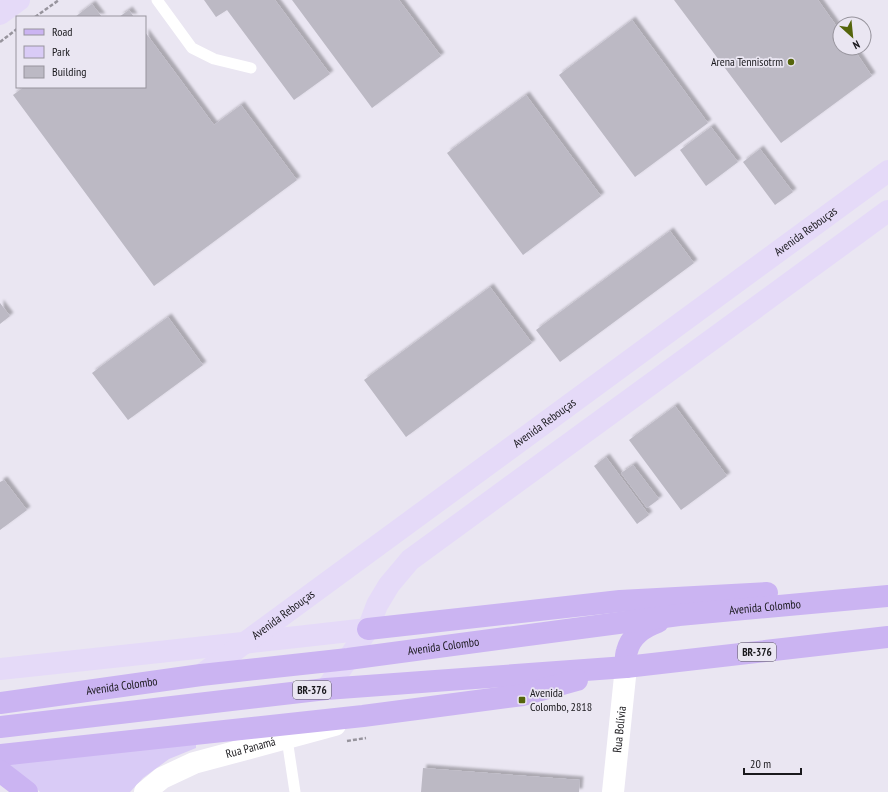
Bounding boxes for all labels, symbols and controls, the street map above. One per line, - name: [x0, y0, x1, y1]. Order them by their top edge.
- legend: [16, 16, 146, 88]
- north arrow: [832, 16, 872, 56]
- text: Road: [52, 24, 72, 39]
- text: N: [851, 37, 862, 53]
- text: Park: [52, 44, 70, 59]
- place label: Arena Tennisotrm: [711, 54, 783, 69]
- marker: Arena Tennisotrm: [786, 57, 796, 67]
- text: Building: [52, 64, 87, 79]
- street label: Avenida Rebouças: [771, 203, 840, 259]
- street label: Avenida Rebouças: [510, 395, 579, 451]
- street label: Avenida Rebouças: [249, 586, 317, 642]
- street label: Avenida Colombo: [728, 596, 801, 617]
- street label: Avenida Colombo: [407, 634, 480, 658]
- road number: BR-376: [738, 643, 776, 661]
- street label: Avenida Colombo: [85, 673, 158, 698]
- road number: BR-376: [293, 681, 331, 699]
- place label: Avenida Colombo, 2818: [530, 685, 592, 714]
- marker: Avenida Colombo, 2818: [517, 695, 527, 705]
- street label: Rua Bolívia: [609, 705, 629, 753]
- street label: Rua Panamá: [224, 733, 277, 761]
- scale bar: [744, 750, 801, 776]
- text: 20 m: [750, 756, 771, 771]

